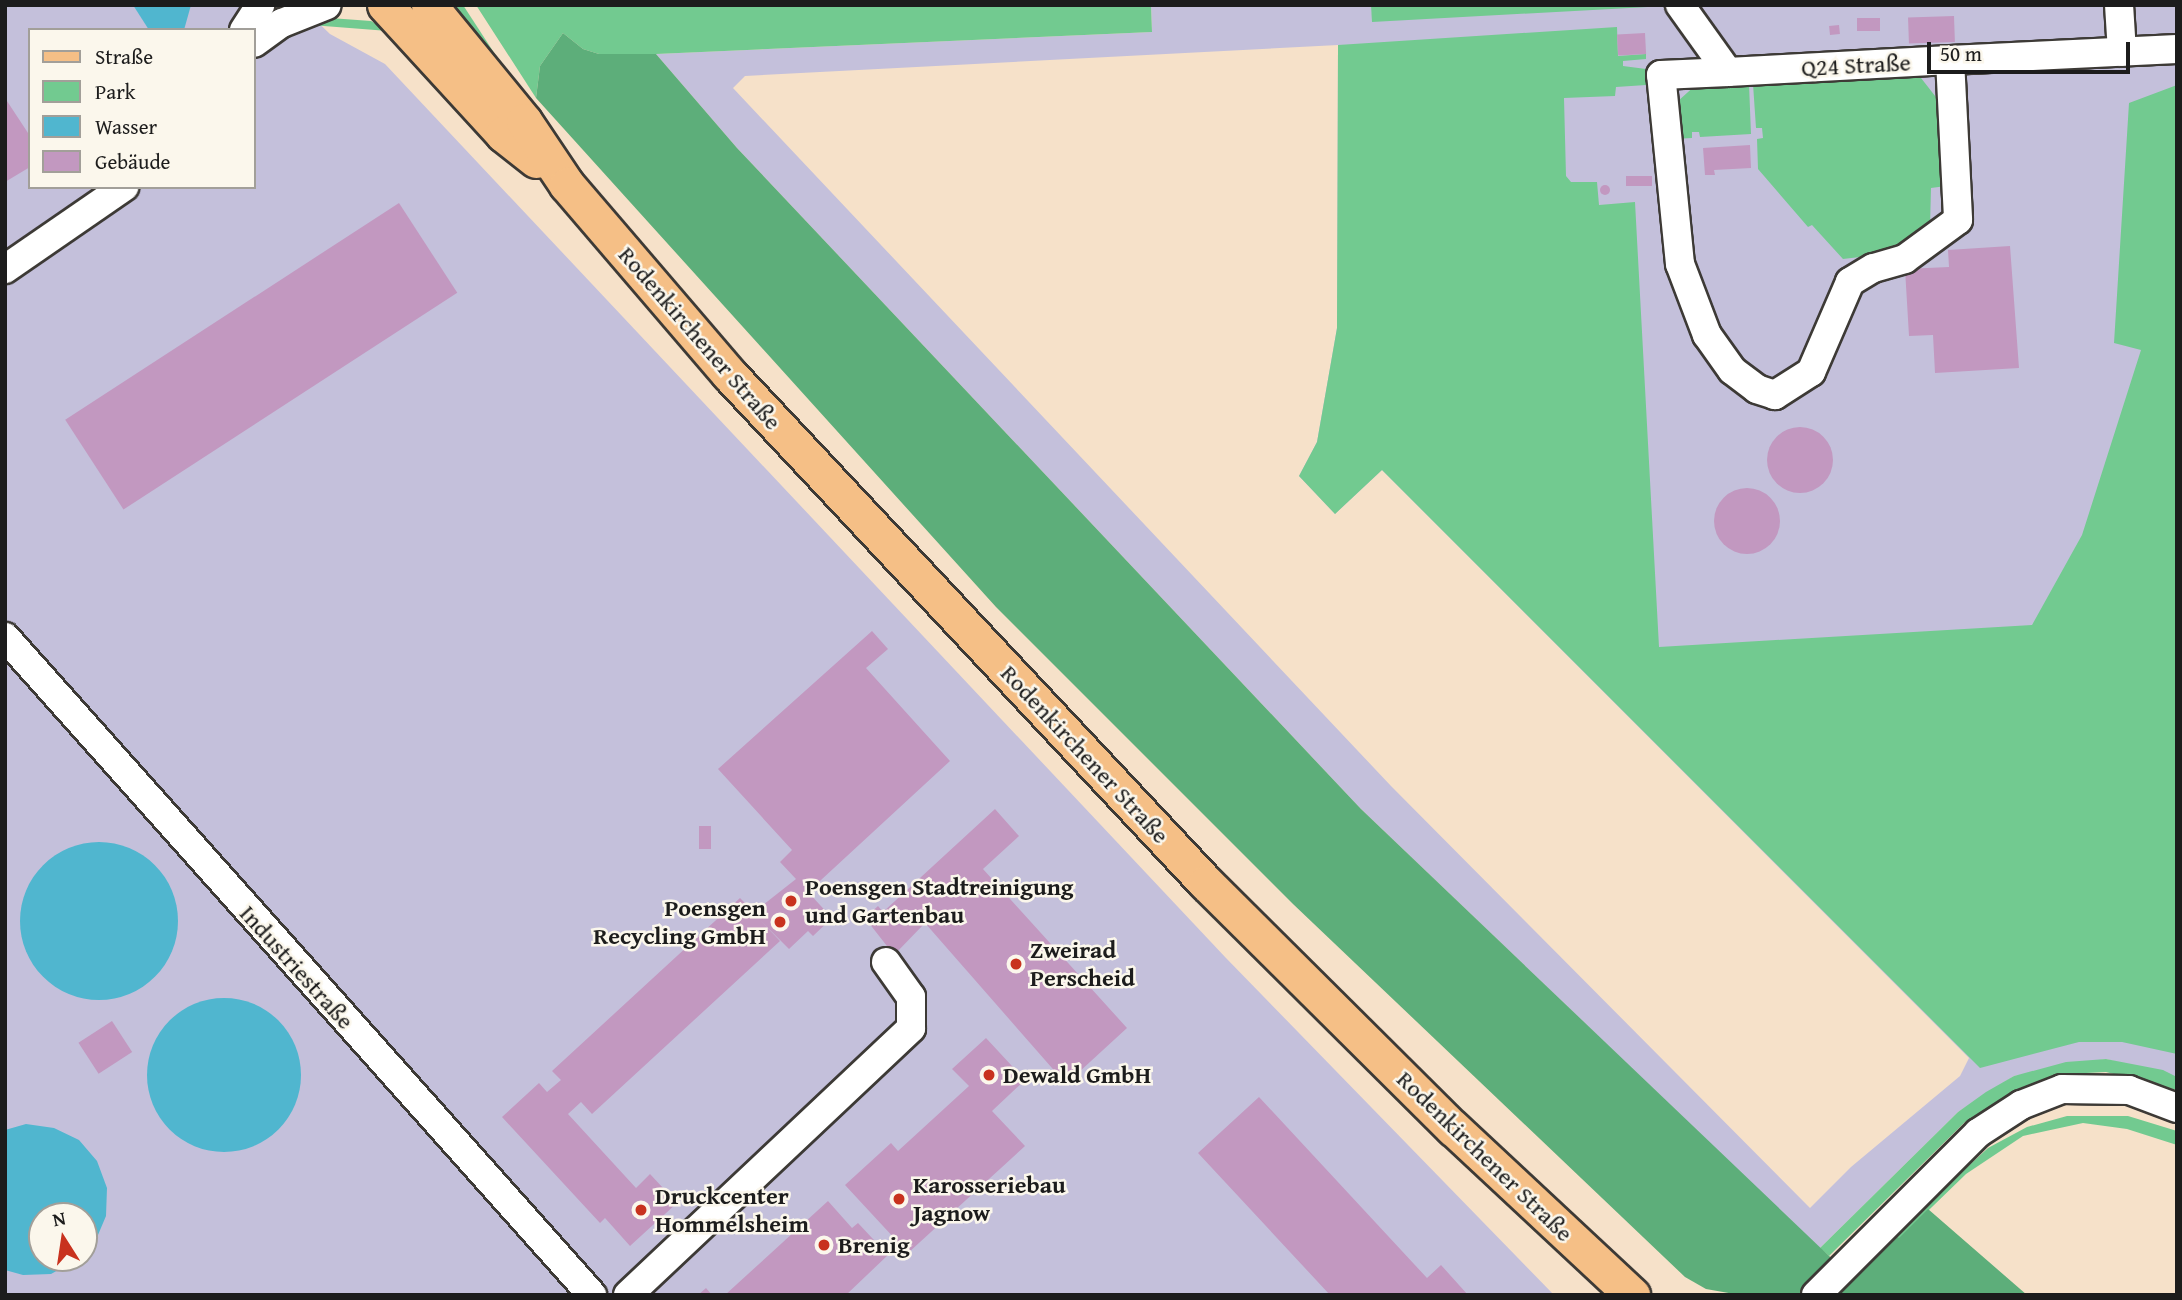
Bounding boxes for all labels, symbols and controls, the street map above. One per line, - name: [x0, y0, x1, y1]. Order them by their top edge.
- legend: [28, 28, 256, 189]
- scale bar: [1930, 28, 2133, 72]
- text: 50 m: [1940, 38, 1982, 69]
- text: Straße: [95, 41, 153, 72]
- street label: Q24 Straße: [1801, 48, 1911, 82]
- text: Park: [95, 76, 136, 107]
- text: Wasser: [95, 111, 157, 142]
- text: Gebäude: [95, 146, 170, 177]
- street label: Rodenkirchener Straße: [613, 240, 787, 436]
- street label: Rodenkirchener Straße: [995, 659, 1175, 849]
- place label: Poensgen Stadtreinigung und Gartenbau: [805, 873, 1074, 929]
- marker: Poensgen Stadtreinigung und Gartenbau: [783, 893, 799, 909]
- place label: Poensgen Recycling GmbH: [593, 894, 766, 950]
- street label: Industriestraße: [234, 899, 360, 1035]
- marker: Poensgen Recycling GmbH: [772, 914, 788, 930]
- place label: Zweirad Perscheid: [1030, 936, 1135, 992]
- marker: Zweirad Perscheid: [1008, 956, 1024, 972]
- place label: Dewald GmbH: [1003, 1061, 1151, 1089]
- street label: Rodenkirchener Straße: [1391, 1065, 1579, 1247]
- marker: Dewald GmbH: [981, 1067, 997, 1083]
- place label: Karosseriebau Jagnow: [913, 1171, 1066, 1227]
- place label: Druckcenter Hommelsheim: [655, 1182, 809, 1238]
- marker: Karosseriebau Jagnow: [891, 1191, 907, 1207]
- north arrow: [28, 1202, 98, 1272]
- marker: Druckcenter Hommelsheim: [633, 1202, 649, 1218]
- text: N: [50, 1203, 68, 1233]
- place label: Brenig: [838, 1231, 910, 1259]
- marker: Brenig: [816, 1237, 832, 1253]

